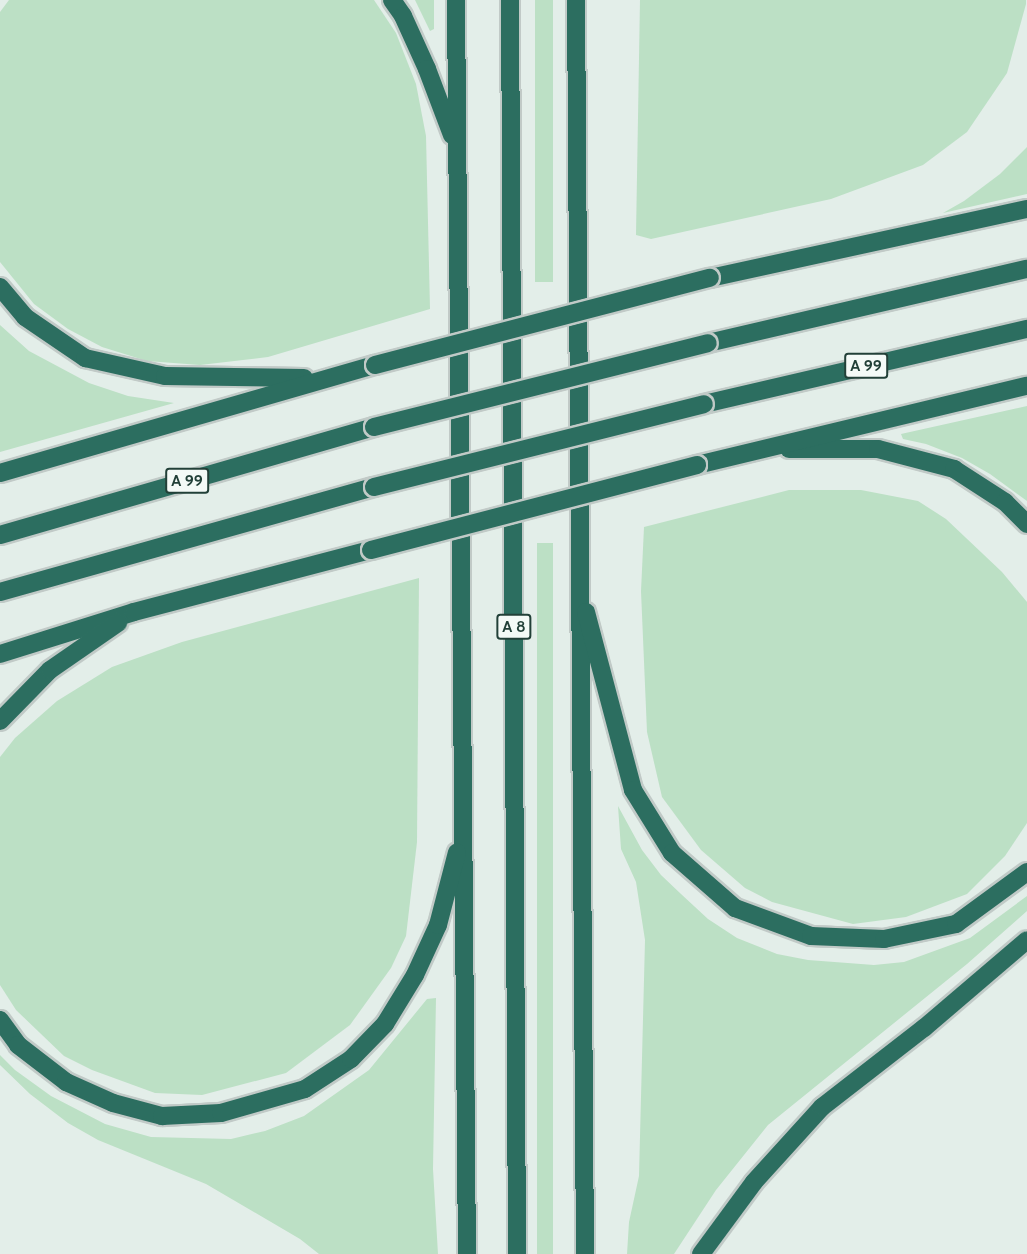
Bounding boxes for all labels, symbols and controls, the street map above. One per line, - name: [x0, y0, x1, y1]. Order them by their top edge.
- road number: A 99: [844, 353, 888, 379]
- road number: A 99: [164, 468, 210, 494]
- road number: A 8: [496, 614, 532, 640]

